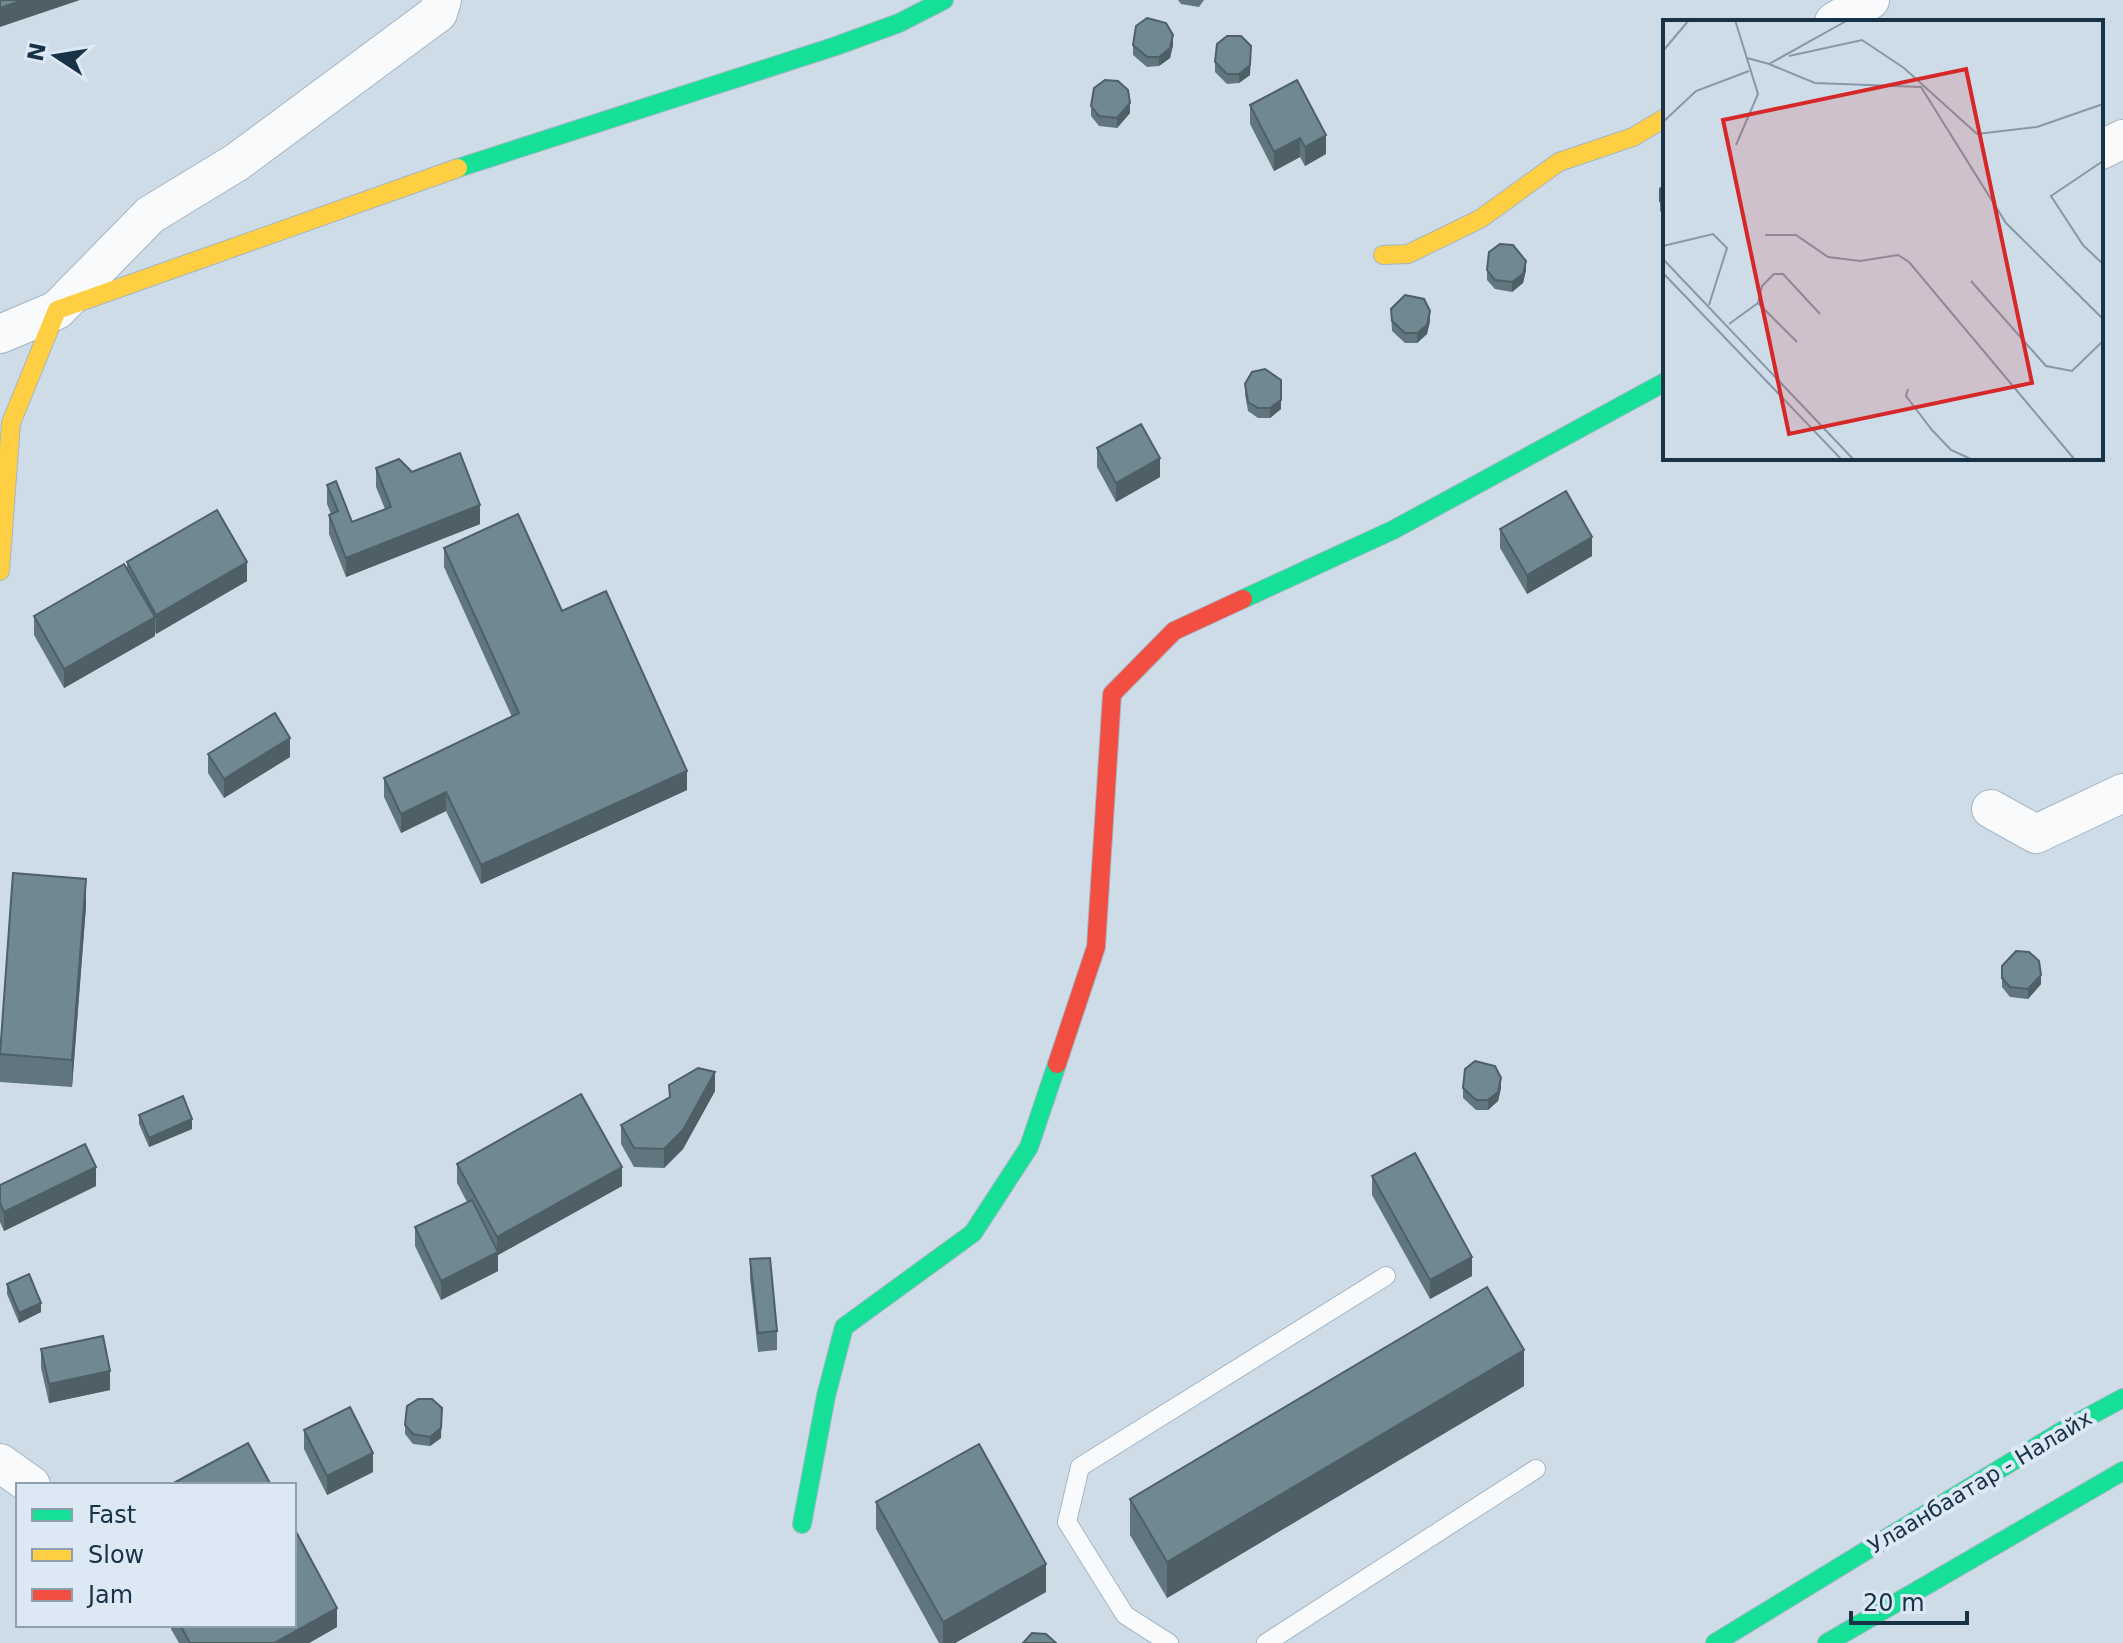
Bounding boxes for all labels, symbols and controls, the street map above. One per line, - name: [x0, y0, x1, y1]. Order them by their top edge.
- north arrow: [16, 16, 96, 96]
- inset map: [1663, 20, 2103, 460]
- text: N: [23, 40, 51, 64]
- street label: Улаанбаатар - Налайх: [1864, 1405, 2096, 1559]
- legend: [16, 1483, 296, 1627]
- text: Fast: [88, 1501, 136, 1529]
- text: Slow: [88, 1541, 144, 1569]
- scale bar: [1851, 1575, 1967, 1625]
- text: Jam: [86, 1581, 133, 1609]
- text: 20 m: [1863, 1589, 1925, 1617]

